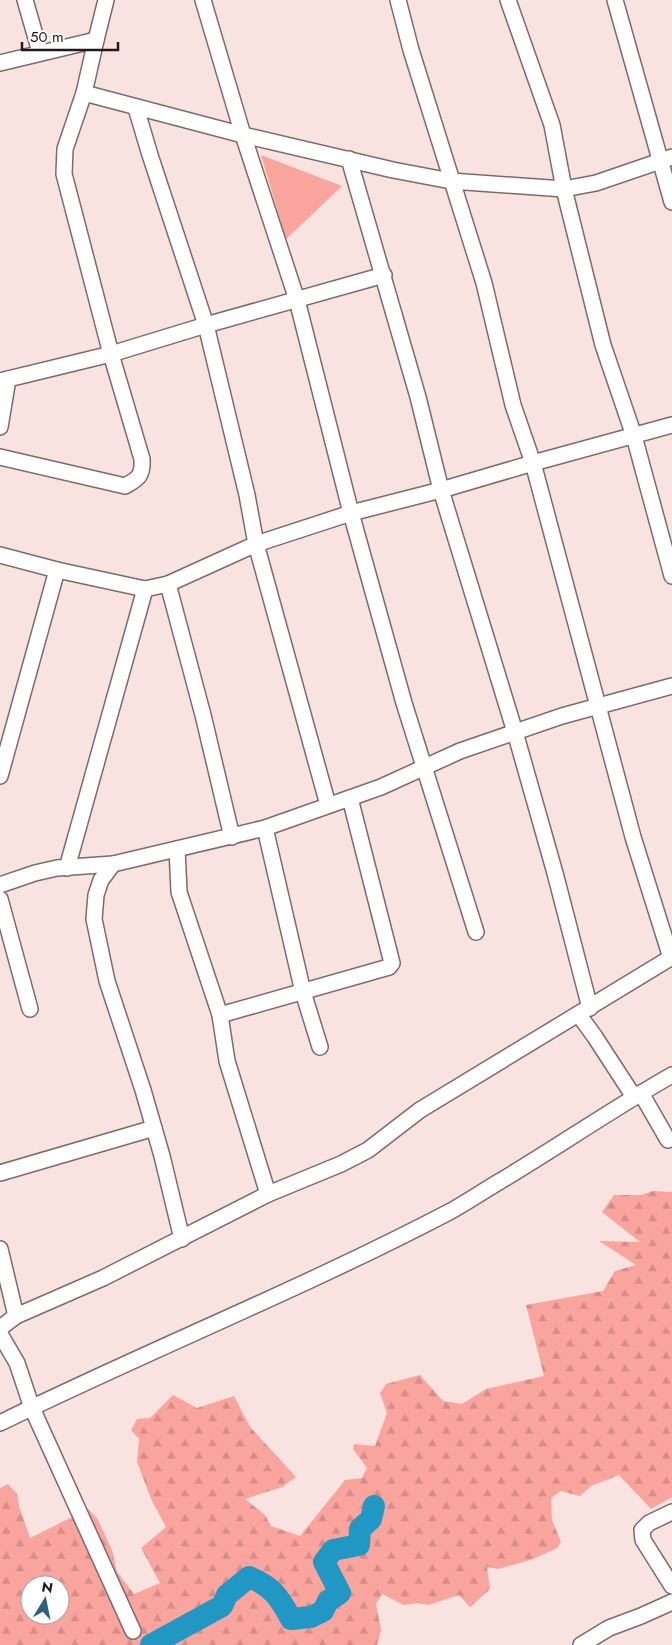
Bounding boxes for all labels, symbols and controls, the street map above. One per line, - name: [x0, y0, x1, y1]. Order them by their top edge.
- scale bar: [22, 20, 119, 52]
- text: 50 m: [30, 26, 64, 48]
- north arrow: [20, 1575, 70, 1625]
- text: N: [40, 1576, 54, 1598]

